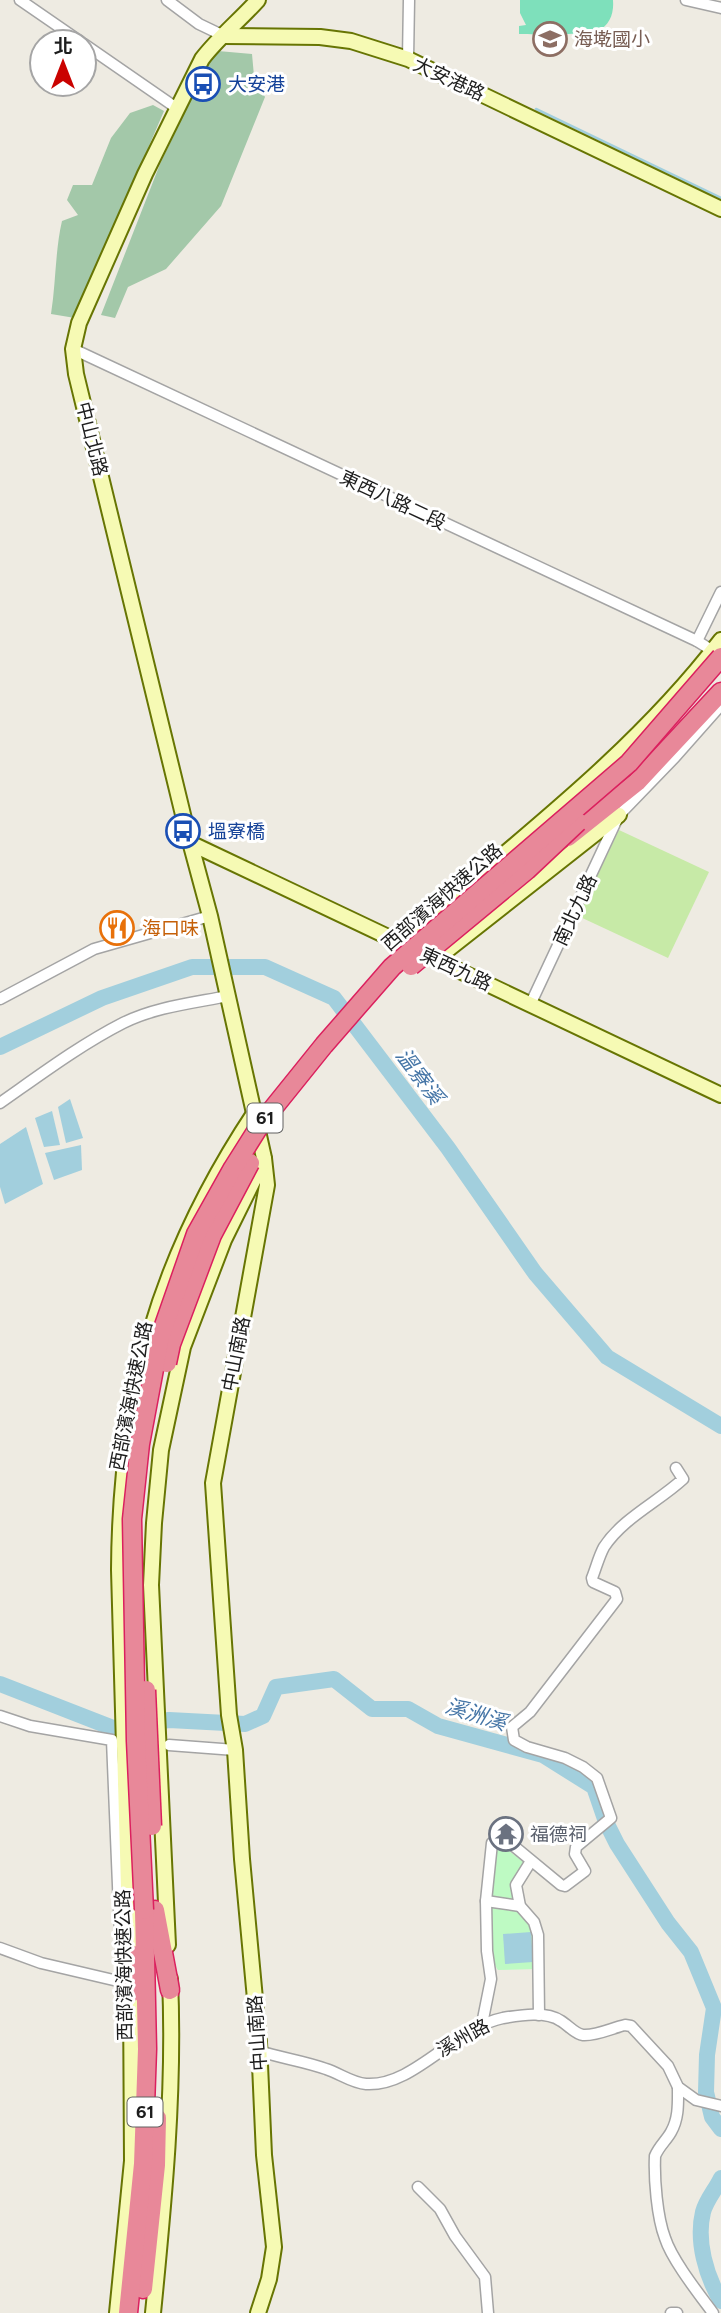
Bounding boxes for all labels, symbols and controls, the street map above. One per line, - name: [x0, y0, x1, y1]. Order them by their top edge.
- school or university icon: 海墘國小: [531, 20, 569, 58]
- north arrow: [28, 28, 98, 98]
- place label: 海墘國小: [574, 28, 650, 51]
- text: 北: [53, 35, 73, 58]
- street label: 大安港路: [410, 53, 488, 105]
- bus stop icon: 大安港: [184, 65, 222, 103]
- place label: 大安港: [228, 73, 285, 96]
- street label: 中山北路: [72, 399, 112, 479]
- street label: 東西八路二段: [336, 465, 450, 535]
- bus stop icon: 塭寮橋: [164, 812, 202, 850]
- place label: 塭寮橋: [208, 820, 265, 843]
- street label: 西部濱海快速公路: [377, 838, 507, 956]
- street label: 南北九路: [549, 871, 601, 949]
- restaurant icon: 海口味: [98, 909, 136, 947]
- place label: 海口味: [142, 917, 199, 940]
- street label: 東西九路: [417, 943, 495, 995]
- water label: 溫寮溪: [391, 1043, 451, 1111]
- road number: 61: [247, 1104, 282, 1133]
- street label: 中山南路: [217, 1314, 255, 1394]
- street label: 西部濱海快速公路: [105, 1319, 157, 1473]
- water label: 溪洲溪: [442, 1693, 513, 1736]
- temple icon: 福德祠: [487, 1815, 525, 1853]
- place label: 福德祠: [530, 1823, 587, 1846]
- street label: 西部濱海快速公路: [111, 1889, 137, 2041]
- street label: 中山南路: [243, 1994, 271, 2072]
- street label: 溪州路: [432, 2014, 494, 2062]
- road number: 61: [128, 2098, 162, 2126]

